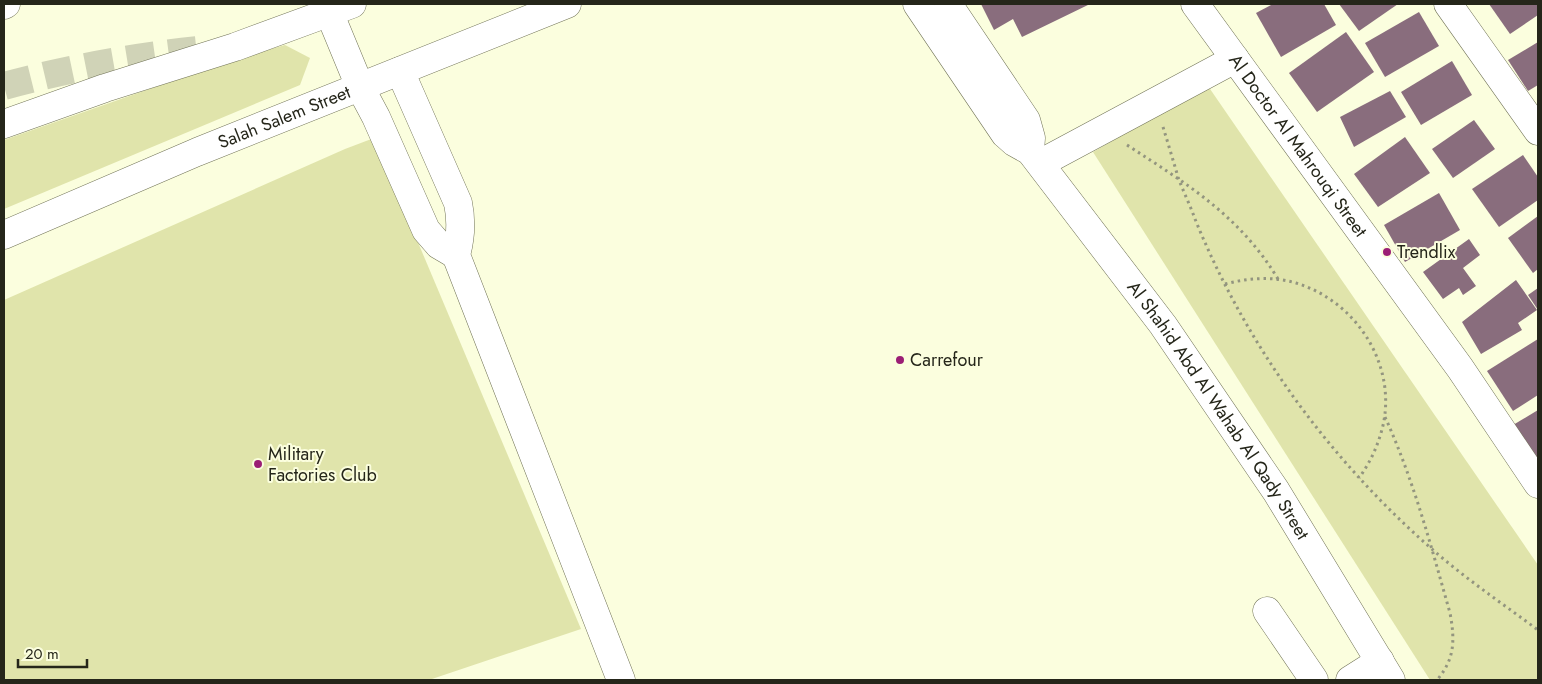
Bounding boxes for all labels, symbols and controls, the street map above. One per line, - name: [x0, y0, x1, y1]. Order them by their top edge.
- street label: Al Doctor Al Mahrouqi Street: [1223, 49, 1374, 243]
- street label: Salah Salem Street: [214, 79, 355, 155]
- place label: Trendlix: [1397, 239, 1456, 265]
- marker: Trendlix: [1381, 246, 1393, 258]
- street label: Al Shahid Abd Al Wahab Al Qady Street: [1121, 275, 1316, 545]
- place label: Carrefour: [910, 347, 984, 373]
- marker: Carrefour: [894, 354, 906, 366]
- place label: Military Factories Club: [268, 441, 377, 488]
- marker: Military Factories Club: [252, 458, 264, 470]
- scale bar: [18, 636, 86, 668]
- text: 20 m: [25, 643, 59, 665]

